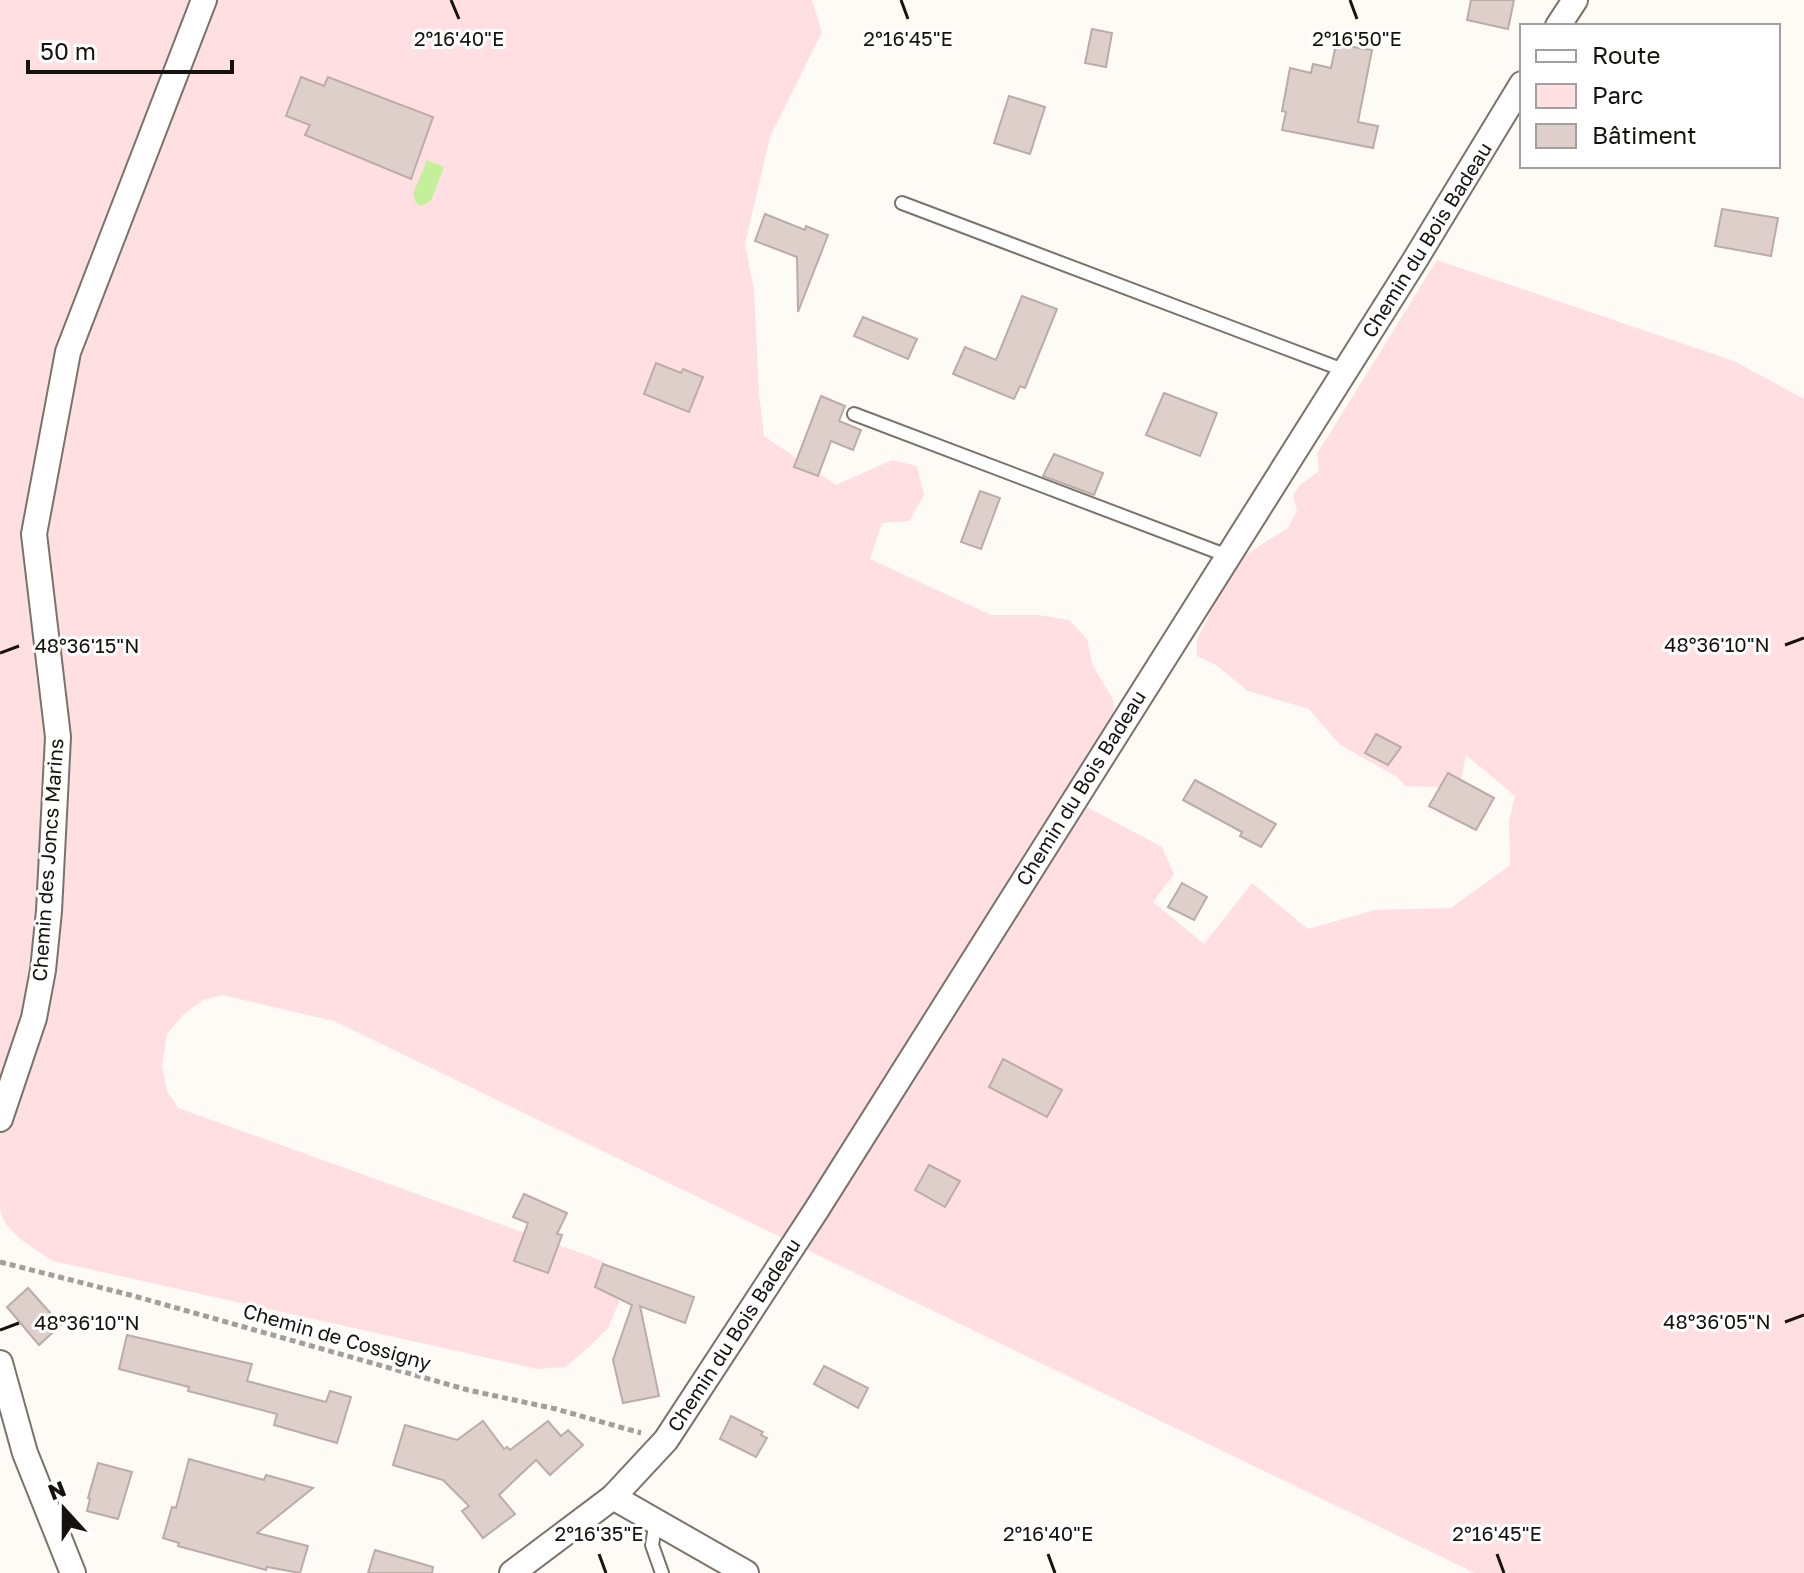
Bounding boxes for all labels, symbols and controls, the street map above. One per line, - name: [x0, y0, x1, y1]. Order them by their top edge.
- scale bar: [28, 24, 232, 74]
- legend: [1520, 24, 1780, 168]
- text: 2°16'40"E: [414, 26, 504, 50]
- text: 2°16'45"E: [863, 26, 953, 50]
- text: 2°16'50"E: [1312, 26, 1402, 50]
- text: 50 m: [40, 36, 96, 65]
- text: Route: [1592, 40, 1661, 69]
- text: Parc: [1592, 80, 1643, 109]
- text: Bâtiment: [1592, 120, 1697, 149]
- street label: Chemin du Bois Badeau: [1356, 137, 1496, 341]
- text: 48°36'10"N: [1664, 632, 1770, 656]
- text: 48°36'15"N: [35, 633, 139, 657]
- street label: Chemin du Bois Badeau: [1010, 685, 1150, 889]
- street label: Chemin des Joncs Marins: [27, 737, 67, 982]
- street label: Chemin du Bois Badeau: [662, 1233, 805, 1436]
- street label: Chemin de Cossigny: [241, 1298, 434, 1374]
- text: 48°36'05"N: [1663, 1309, 1771, 1333]
- text: 48°36'10"N: [34, 1310, 140, 1334]
- north arrow: [24, 1469, 104, 1549]
- text: N: [44, 1474, 69, 1505]
- text: 2°16'35"E: [555, 1521, 643, 1545]
- text: 2°16'40"E: [1003, 1521, 1093, 1545]
- text: 2°16'45"E: [1452, 1521, 1542, 1545]

